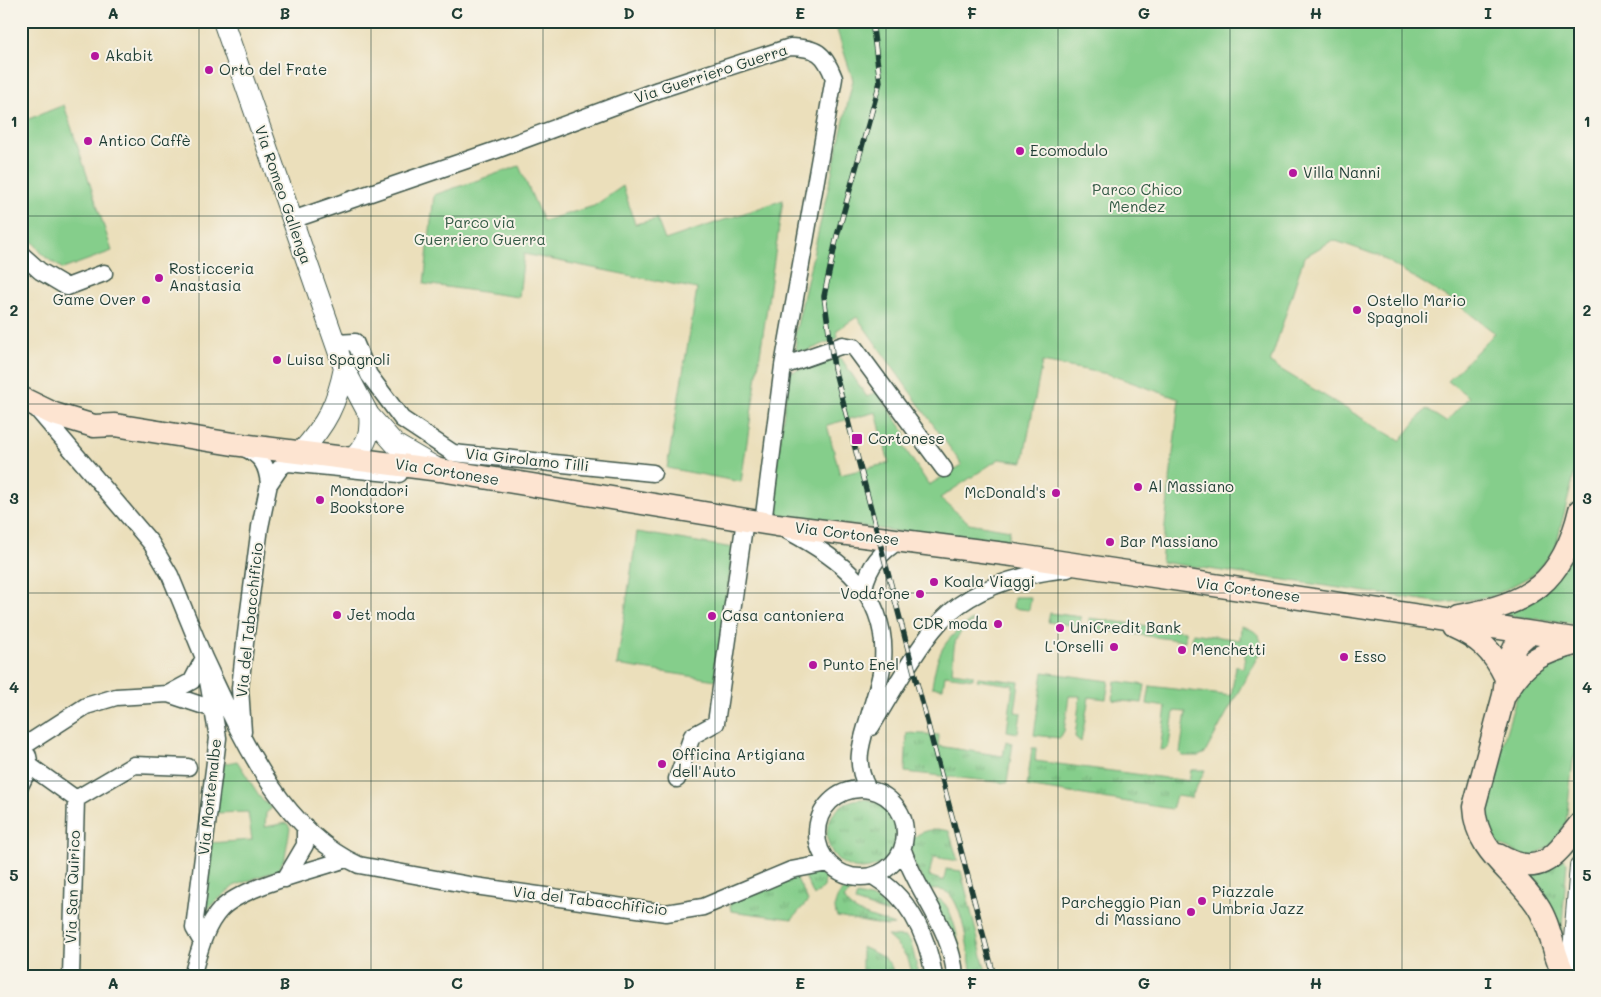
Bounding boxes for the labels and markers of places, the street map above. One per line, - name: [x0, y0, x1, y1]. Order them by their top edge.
- place label: Akabit: [105, 45, 153, 65]
- marker: Akabit: [89, 50, 101, 62]
- place label: Orto del Frate: [219, 59, 327, 79]
- marker: Orto del Frate: [203, 64, 215, 76]
- place label: Antico Caffè: [98, 130, 191, 150]
- marker: Antico Caffè: [82, 135, 94, 147]
- place label: Ecomodulo: [1030, 140, 1108, 160]
- marker: Ecomodulo: [1014, 145, 1026, 157]
- place label: Villa Nanni: [1303, 162, 1381, 182]
- marker: Villa Nanni: [1287, 167, 1299, 179]
- place label: Rosticceria Anastasia: [169, 258, 254, 295]
- marker: Rosticceria Anastasia: [153, 272, 165, 284]
- place label: Game Over: [53, 289, 136, 309]
- place label: Ostello Mario Spagnoli: [1367, 290, 1466, 327]
- marker: Game Over: [140, 294, 152, 306]
- marker: Ostello Mario Spagnoli: [1351, 304, 1363, 316]
- place label: Luisa Spagnoli: [287, 349, 390, 369]
- marker: Luisa Spagnoli: [271, 354, 283, 366]
- place label: Cortonese: [868, 428, 945, 448]
- marker: Cortonese: [850, 432, 864, 446]
- place label: Al Massiano: [1148, 476, 1234, 496]
- place label: Mondadori Bookstore: [330, 480, 409, 517]
- marker: Al Massiano: [1132, 481, 1144, 493]
- place label: McDonald's: [964, 482, 1046, 502]
- marker: McDonald's: [1050, 487, 1062, 499]
- marker: Mondadori Bookstore: [314, 494, 326, 506]
- place label: Bar Massiano: [1120, 531, 1218, 551]
- marker: Bar Massiano: [1104, 536, 1116, 548]
- place label: Koala Viaggi: [944, 571, 1035, 591]
- marker: Koala Viaggi: [928, 576, 940, 588]
- place label: Vodafone: [840, 583, 910, 603]
- marker: Vodafone: [914, 588, 926, 600]
- place label: Jet moda: [347, 604, 416, 624]
- place label: Casa cantoniera: [722, 605, 845, 625]
- marker: Jet moda: [331, 609, 343, 621]
- marker: Casa cantoniera: [706, 610, 718, 622]
- place label: CDR moda: [913, 613, 988, 633]
- place label: UniCredit Bank: [1070, 617, 1181, 637]
- marker: CDR moda: [992, 618, 1004, 630]
- marker: UniCredit Bank: [1054, 622, 1066, 634]
- place label: L'Orselli: [1045, 636, 1104, 656]
- place label: Menchetti: [1192, 639, 1266, 659]
- marker: L'Orselli: [1108, 641, 1120, 653]
- marker: Menchetti: [1176, 644, 1188, 656]
- place label: Esso: [1354, 646, 1386, 666]
- marker: Esso: [1338, 651, 1350, 663]
- place label: Punto Enel: [823, 654, 899, 674]
- marker: Punto Enel: [807, 659, 819, 671]
- place label: Officina Artigiana dell'Auto: [672, 744, 805, 781]
- marker: Officina Artigiana dell'Auto: [656, 758, 668, 770]
- place label: Piazzale Umbria Jazz: [1212, 881, 1304, 918]
- place label: Parcheggio Pian di Massiano: [1061, 892, 1181, 929]
- marker: Piazzale Umbria Jazz: [1196, 895, 1208, 907]
- marker: Parcheggio Pian di Massiano: [1185, 906, 1197, 918]

